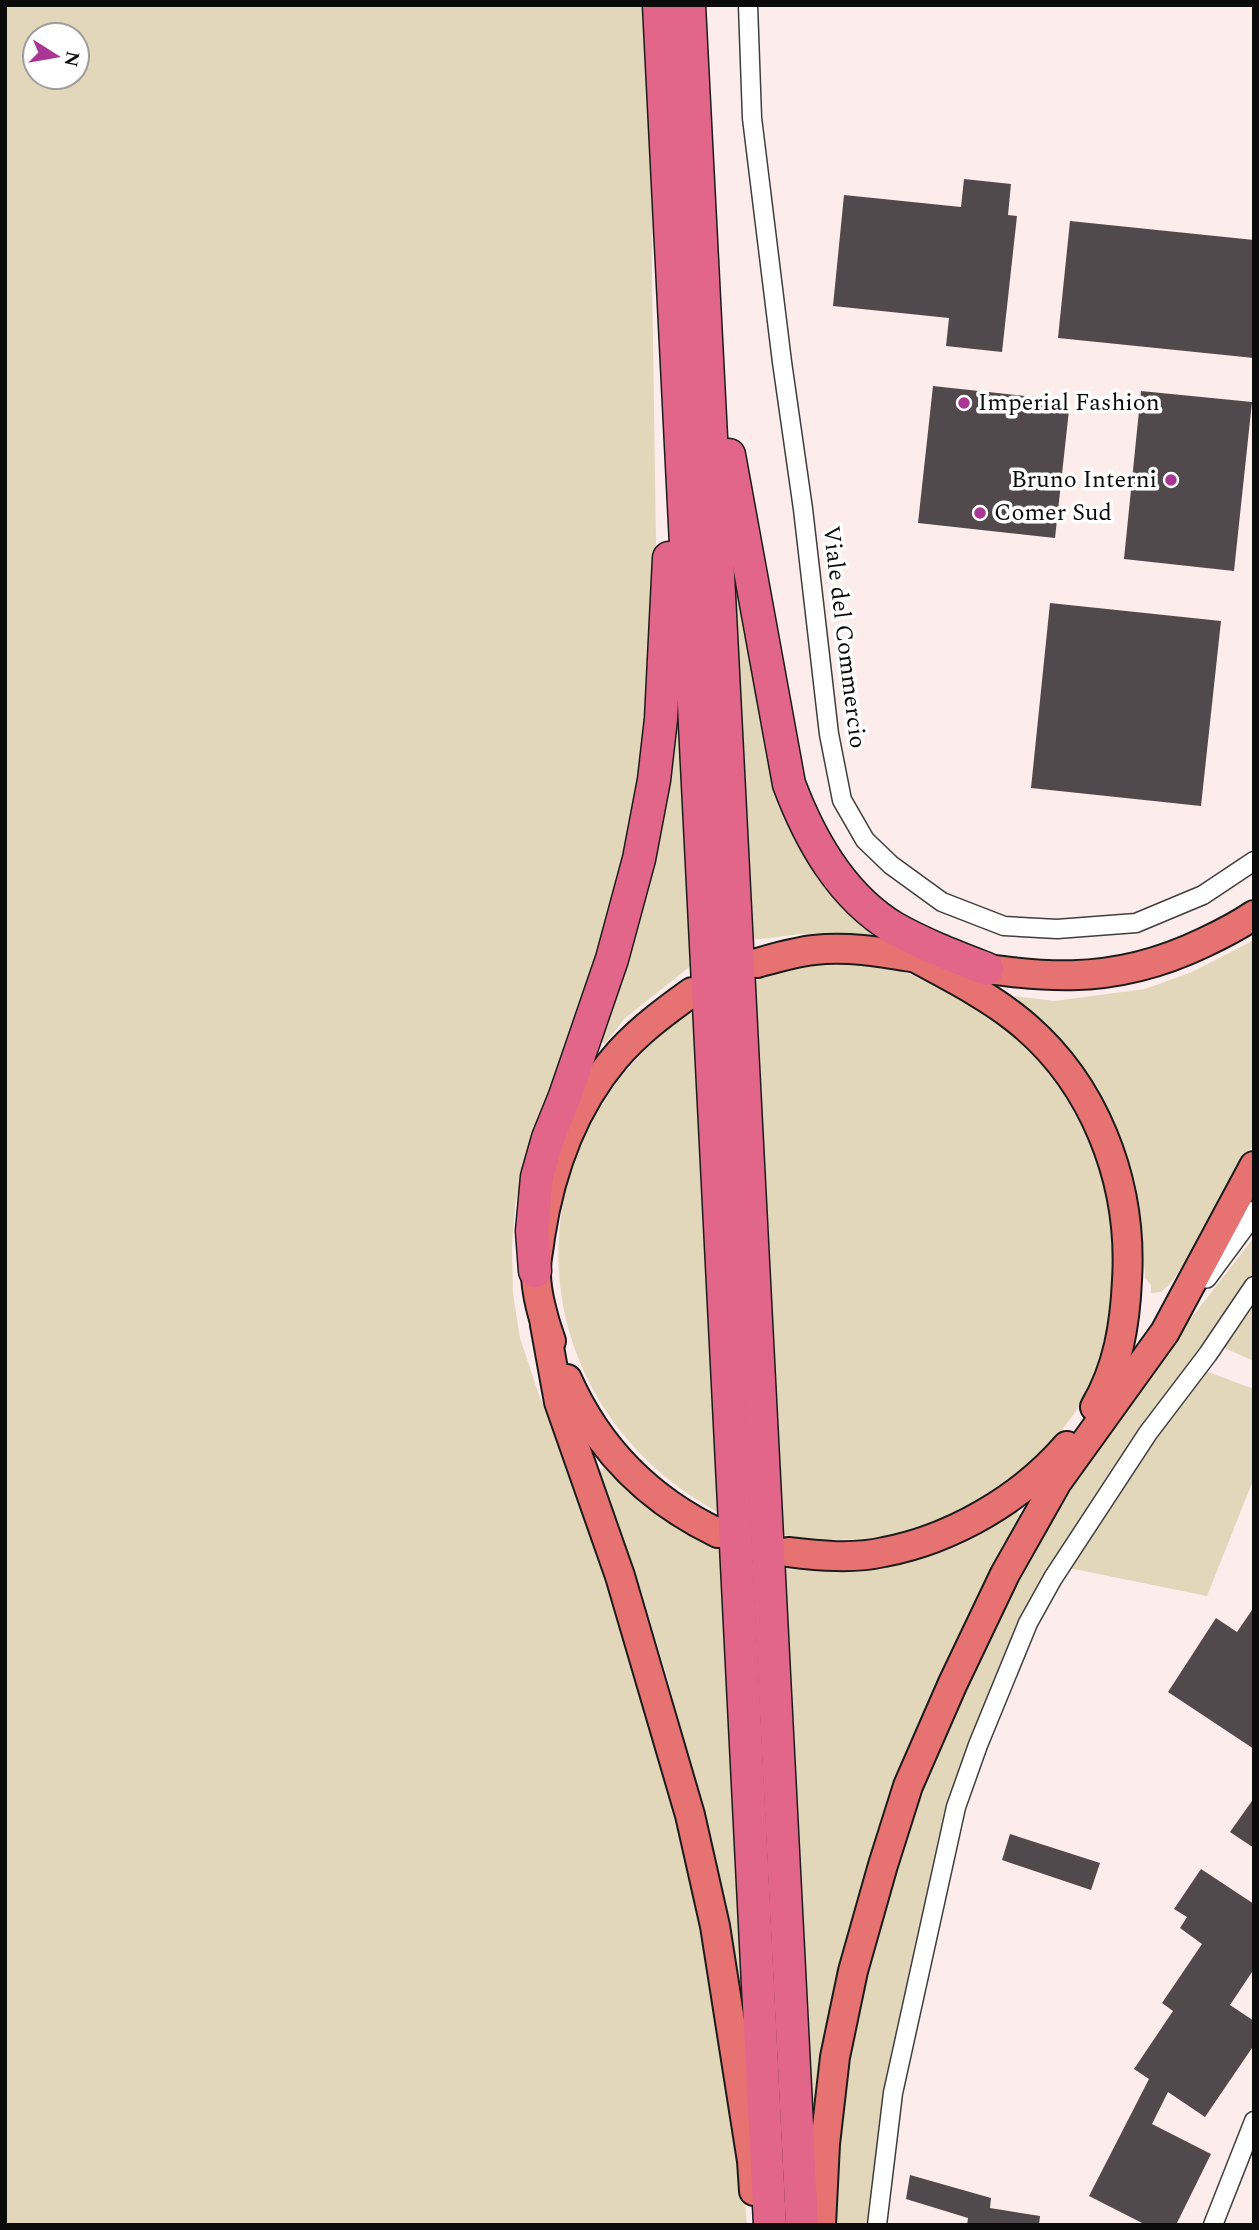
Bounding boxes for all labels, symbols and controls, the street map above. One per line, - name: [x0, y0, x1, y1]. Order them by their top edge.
- north arrow: [21, 21, 91, 91]
- text: N: [56, 49, 87, 69]
- place label: Imperial Fashion: [978, 385, 1160, 421]
- marker: Imperial Fashion: [956, 395, 972, 411]
- place label: Bruno Interni: [1011, 462, 1157, 498]
- marker: Bruno Interni: [1163, 472, 1179, 488]
- place label: Comer Sud: [994, 495, 1112, 531]
- marker: Comer Sud: [972, 505, 988, 521]
- street label: Viale del Commercio: [812, 523, 876, 751]

